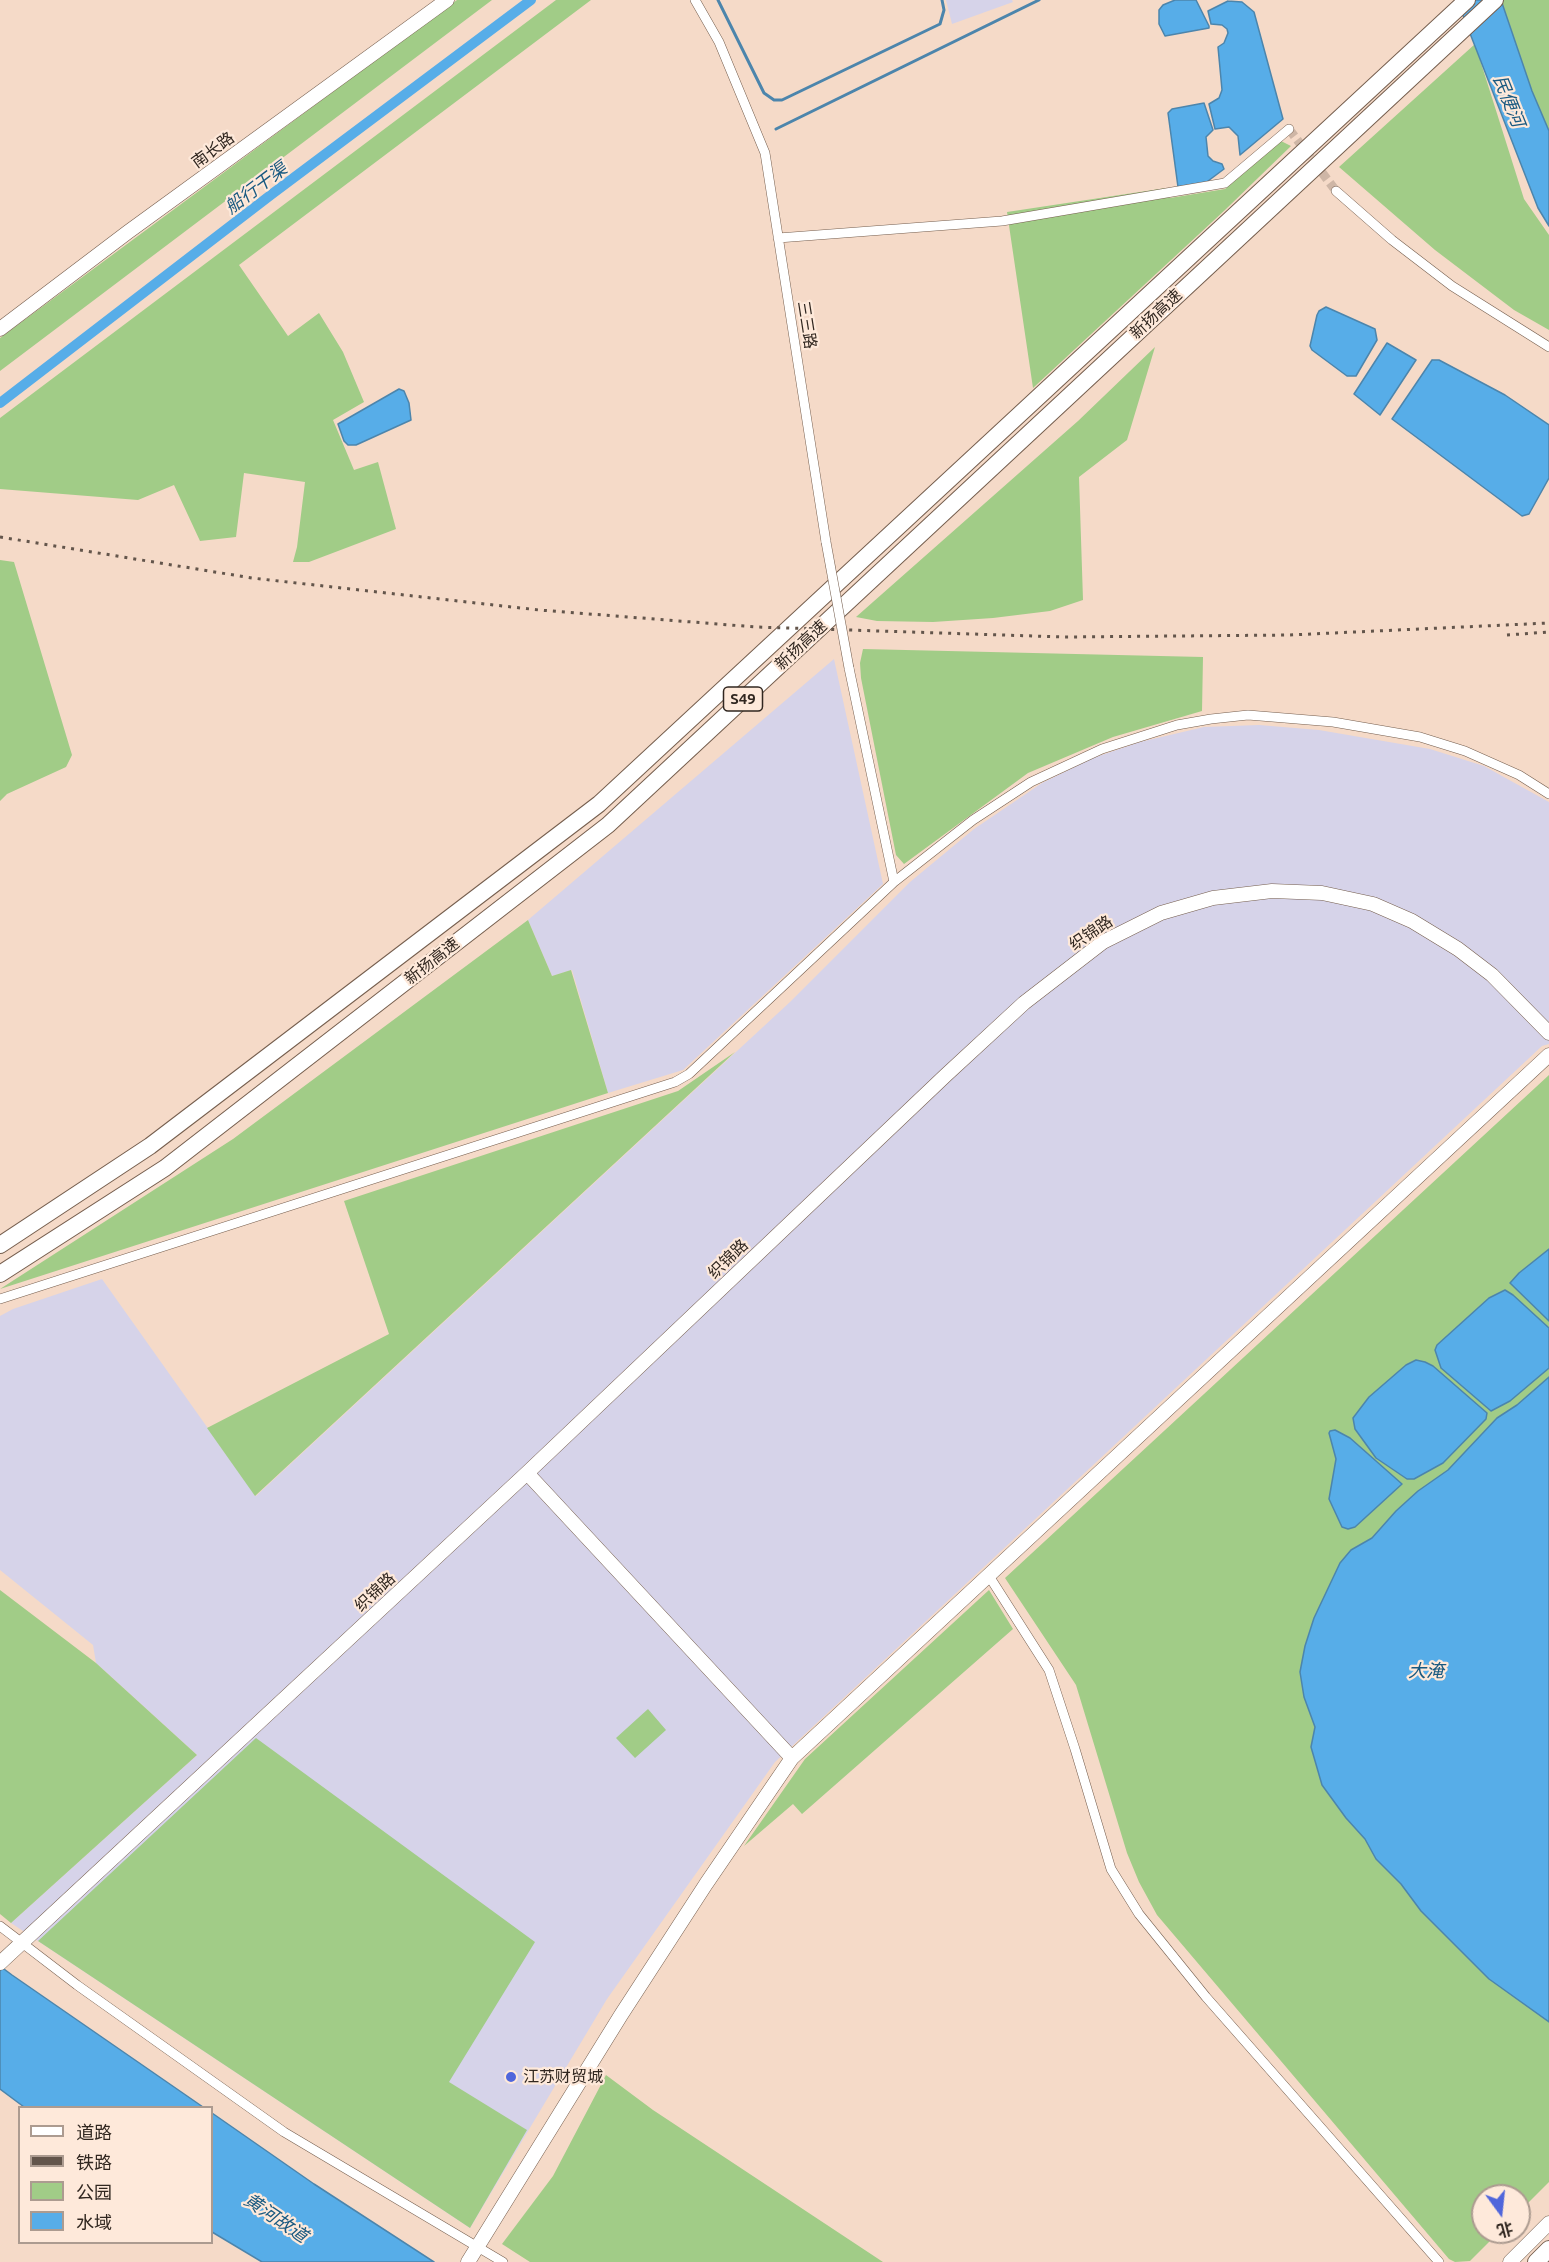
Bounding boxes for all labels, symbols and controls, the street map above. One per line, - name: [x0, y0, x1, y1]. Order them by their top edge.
- water label: 民便河: [1489, 72, 1529, 130]
- street label: 南长路: [188, 128, 238, 172]
- water label: 船行干渠: [221, 158, 291, 218]
- street label: 新扬高速: [1126, 285, 1186, 343]
- street label: 三三路: [794, 300, 820, 350]
- street label: 新扬高速: [771, 616, 831, 674]
- road number: S49: [724, 687, 762, 711]
- street label: 织锦路: [1066, 912, 1116, 954]
- street label: 新扬高速: [401, 934, 463, 988]
- street label: 织锦路: [704, 1235, 752, 1283]
- street label: 织锦路: [351, 1569, 399, 1615]
- water label: 大淹: [1408, 1660, 1444, 1682]
- place label: 江苏财贸城: [523, 2067, 603, 2087]
- marker: 江苏财贸城: [504, 2070, 518, 2084]
- legend: [18, 2106, 213, 2244]
- text: 道路: [76, 2122, 112, 2142]
- text: 铁路: [76, 2152, 112, 2172]
- text: 公园: [76, 2182, 112, 2202]
- north arrow: [1471, 2184, 1531, 2244]
- water label: 黄河故道: [240, 2189, 312, 2247]
- text: 水域: [76, 2212, 112, 2232]
- text: 北: [1495, 2219, 1515, 2240]

